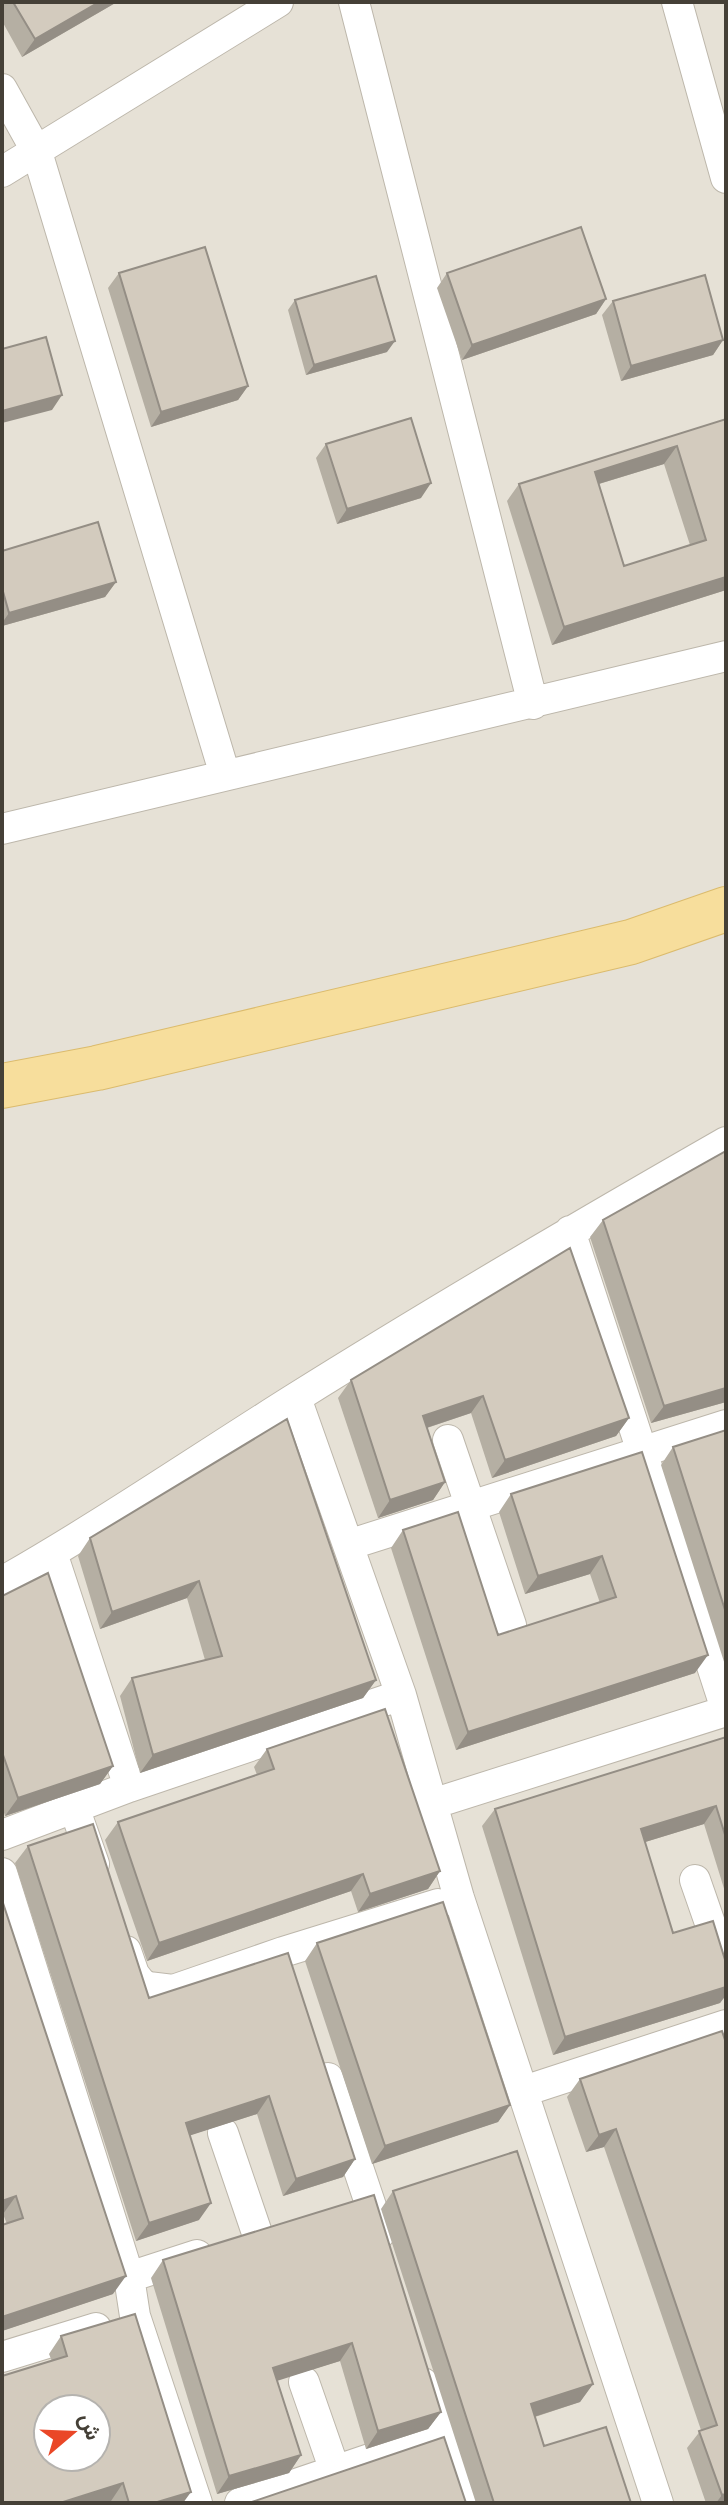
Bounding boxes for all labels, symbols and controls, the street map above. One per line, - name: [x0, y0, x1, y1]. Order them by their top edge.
- north arrow: [32, 2393, 112, 2473]
- text: ش: [73, 2411, 105, 2444]

